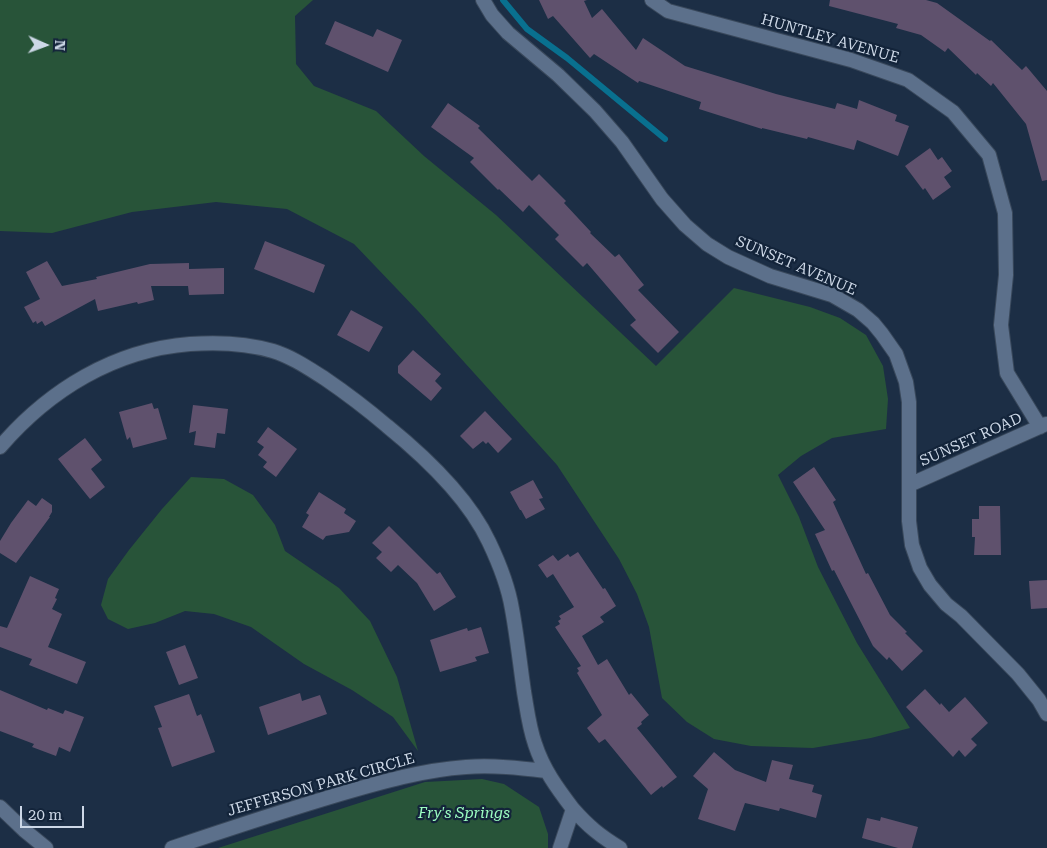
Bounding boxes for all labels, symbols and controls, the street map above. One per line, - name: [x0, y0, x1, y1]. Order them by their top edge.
- street label: HUNTLEY AVENUE: [759, 11, 901, 67]
- north arrow: [20, 20, 70, 70]
- text: N: [52, 40, 68, 51]
- street label: SUNSET AVENUE: [733, 232, 859, 300]
- street label: SUNSET ROAD: [917, 409, 1025, 471]
- street label: JEFFERSON PARK CIRCLE: [225, 750, 417, 820]
- scale bar: [22, 796, 86, 828]
- park label: Fry's Springs: [418, 805, 510, 823]
- text: 20 m: [28, 806, 62, 824]

